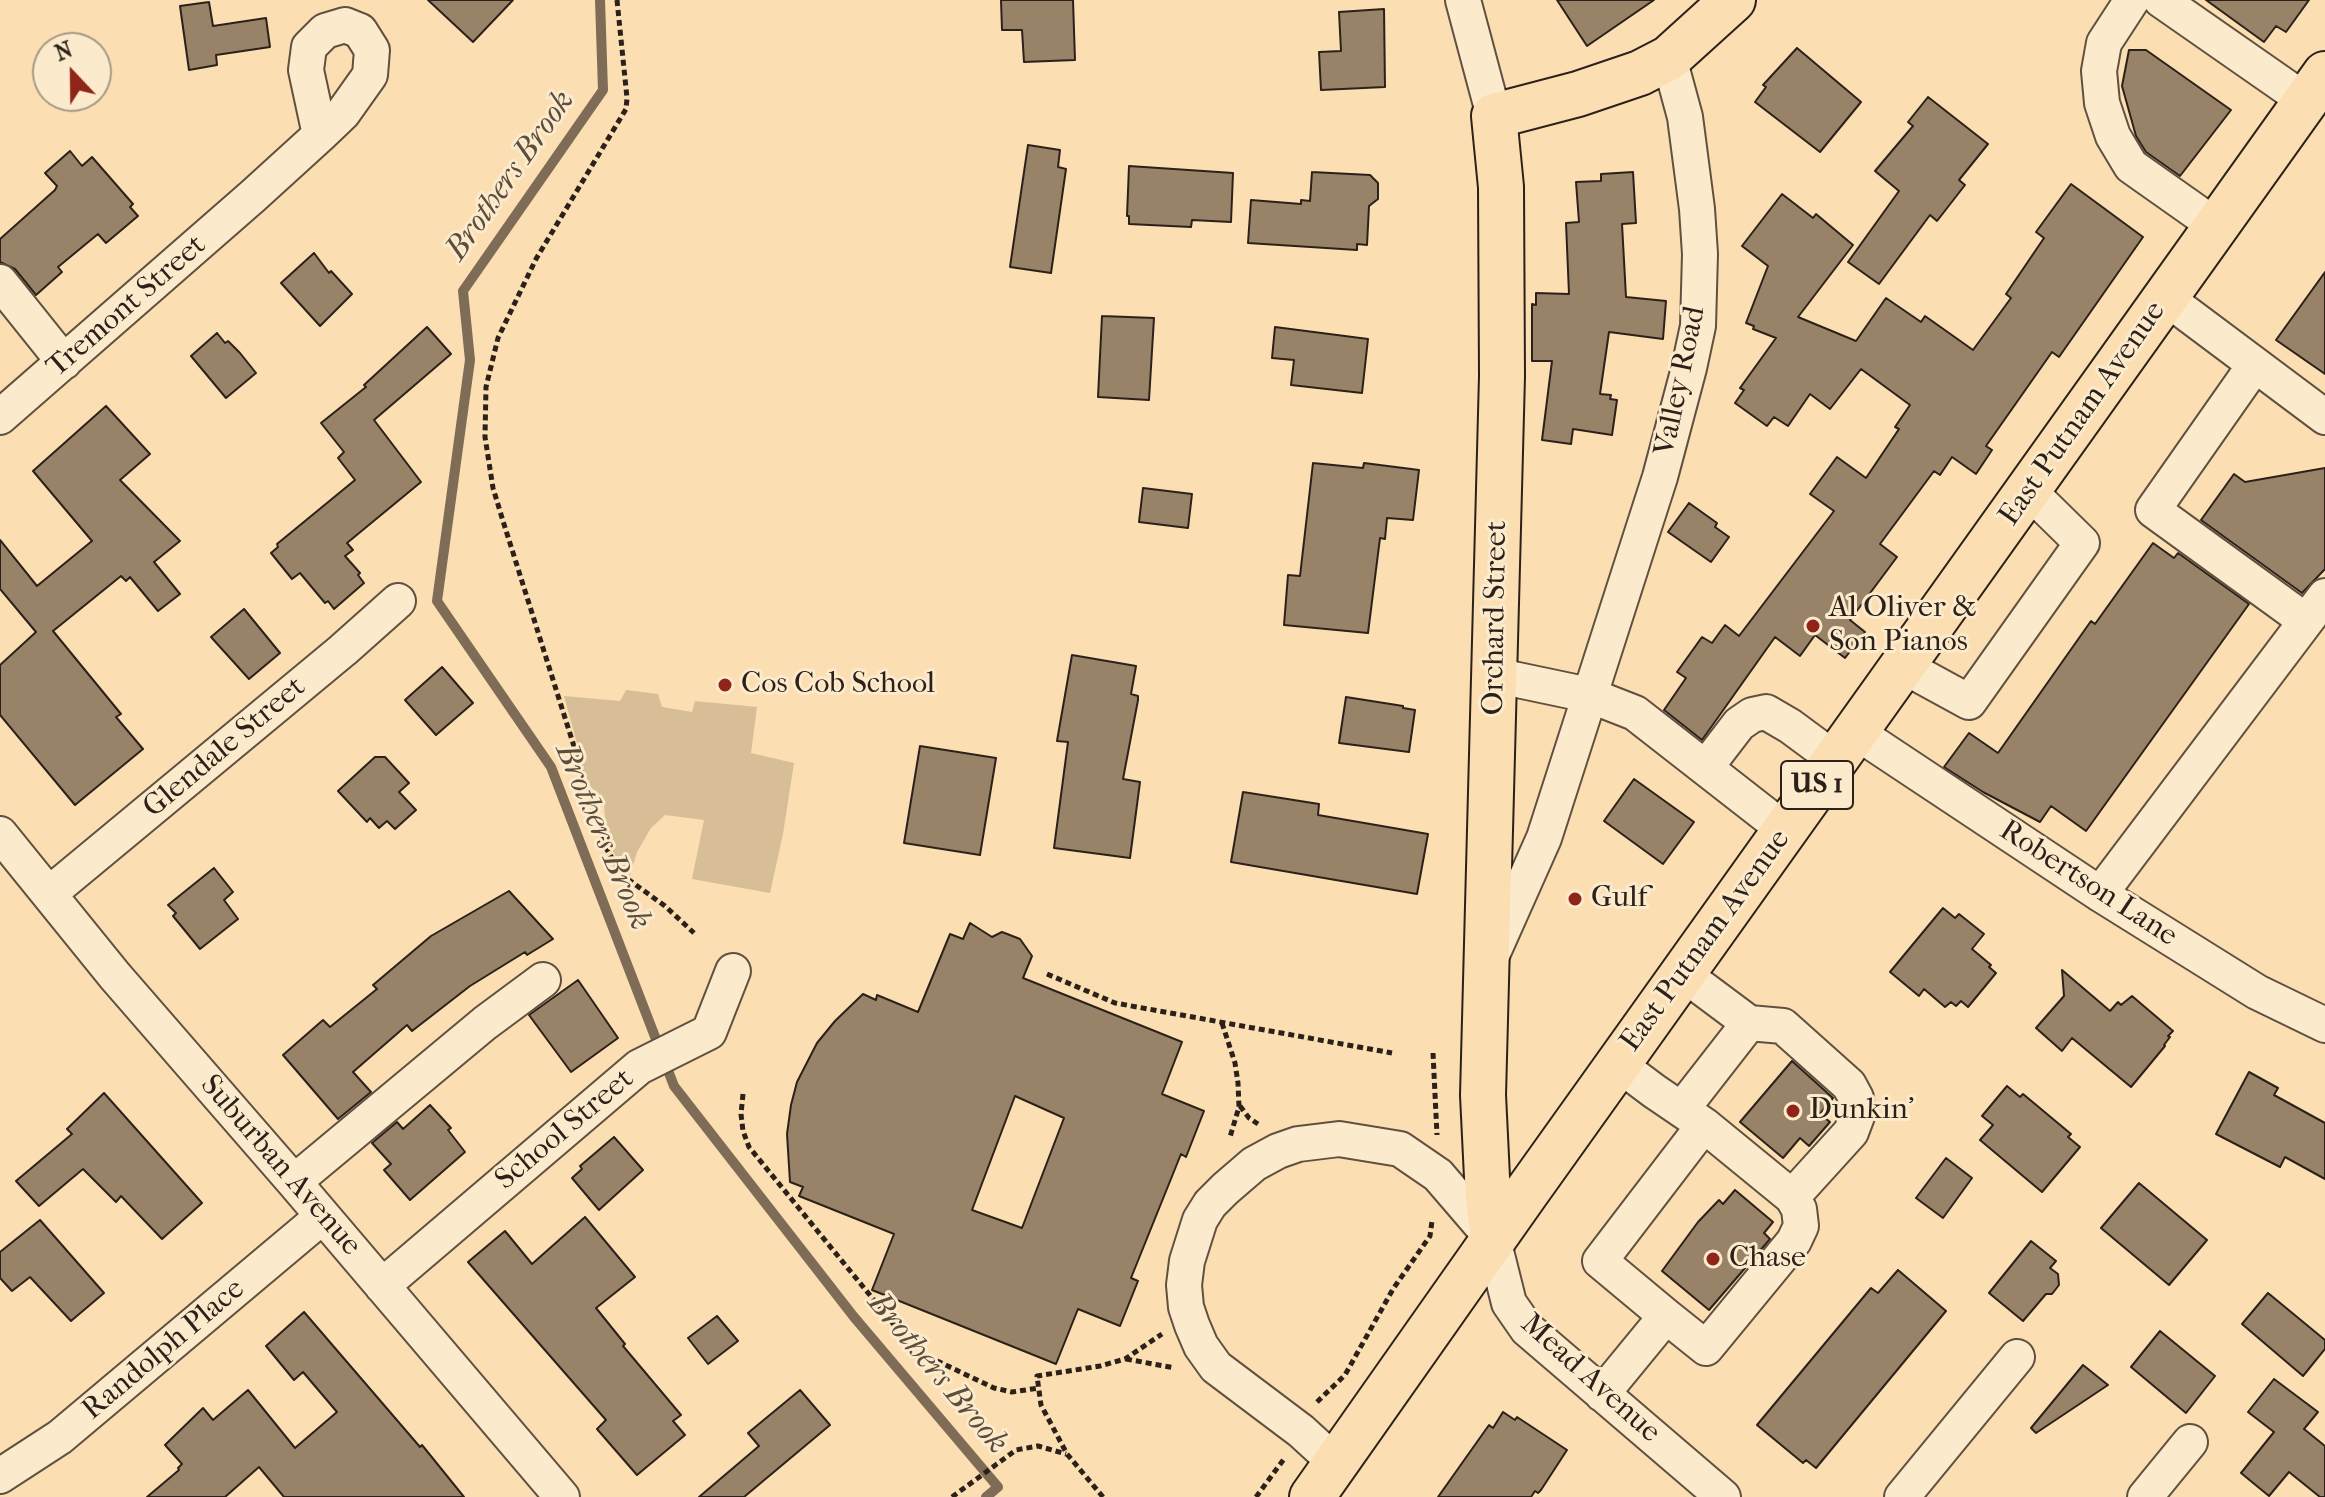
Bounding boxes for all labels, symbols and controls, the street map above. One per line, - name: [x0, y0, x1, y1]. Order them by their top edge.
- north arrow: [32, 32, 112, 112]
- text: N: [51, 36, 76, 67]
- water label: Brothers Brook: [438, 84, 584, 268]
- street label: Tremont Street: [40, 228, 214, 386]
- street label: East Putnam Avenue: [1992, 295, 2174, 533]
- street label: Valley Road: [1648, 303, 1714, 459]
- street label: Orchard Street: [1476, 520, 1516, 716]
- place label: Al Oliver & Son Pianos: [1829, 591, 1977, 662]
- marker: Al Oliver & Son Pianos: [1804, 617, 1822, 635]
- place label: Cos Cob School: [741, 667, 935, 703]
- street label: Glendale Street: [137, 670, 313, 826]
- marker: Cos Cob School: [716, 676, 734, 694]
- water label: Brothers Brook: [546, 738, 658, 936]
- road number: US 1: [1781, 761, 1853, 809]
- street label: Robertson Lane: [1992, 813, 2184, 955]
- street label: East Putnam Avenue: [1613, 823, 1799, 1059]
- place label: Gulf: [1591, 881, 1647, 917]
- marker: Gulf: [1566, 890, 1584, 908]
- street label: School Street: [489, 1062, 641, 1198]
- street label: Suburban Avenue: [192, 1068, 368, 1264]
- place label: Dunkin': [1809, 1093, 1914, 1129]
- marker: Dunkin': [1784, 1102, 1802, 1120]
- place label: Chase: [1729, 1241, 1806, 1277]
- marker: Chase: [1704, 1250, 1722, 1268]
- street label: Randolph Place: [76, 1272, 252, 1428]
- water label: Brothers Brook: [858, 1286, 1016, 1462]
- street label: Mead Avenue: [1513, 1307, 1667, 1451]

